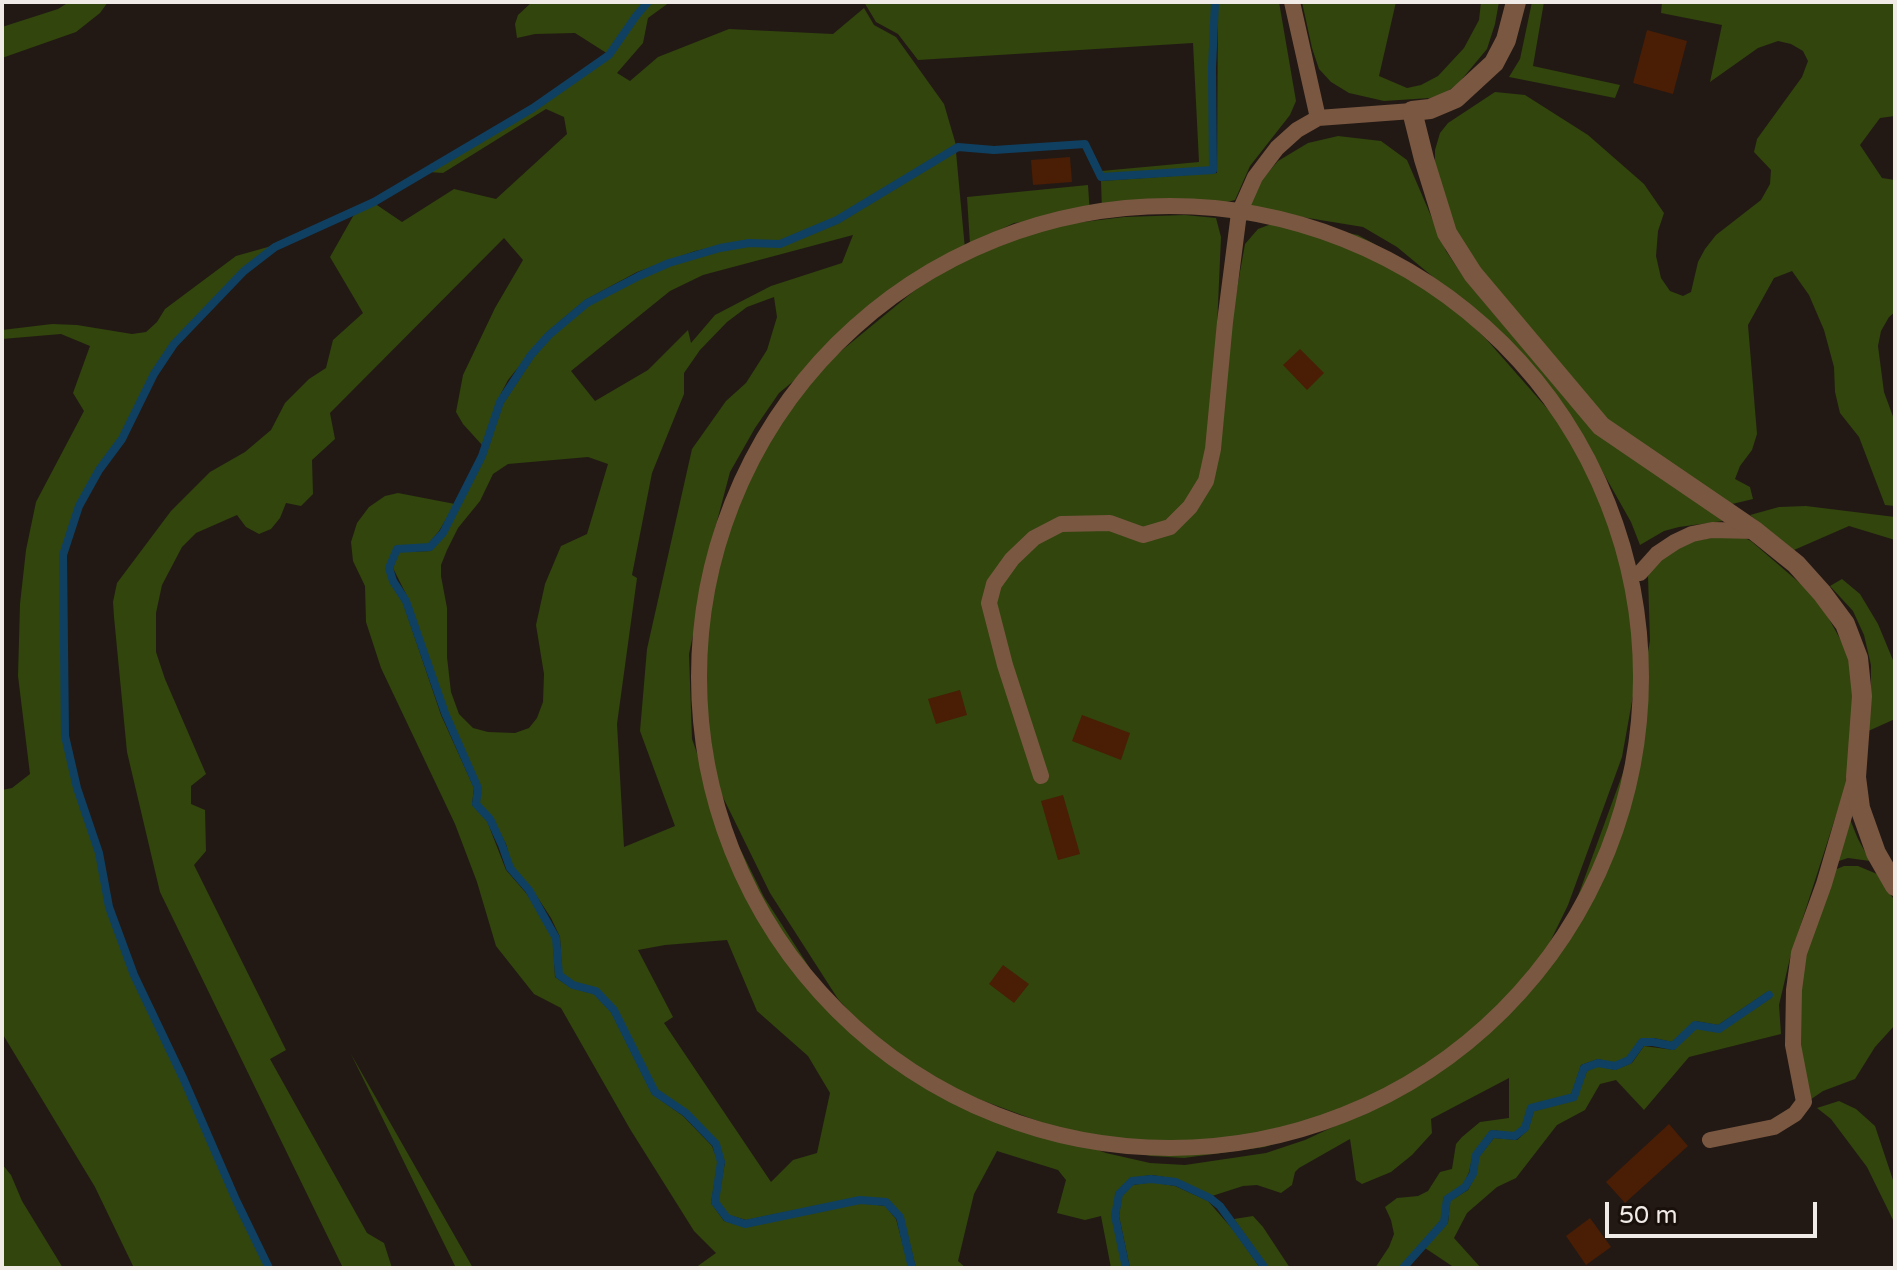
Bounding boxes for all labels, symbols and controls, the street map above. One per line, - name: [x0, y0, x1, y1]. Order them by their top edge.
- scale bar: [1609, 1186, 1821, 1236]
- text: 50 m: [1619, 1201, 1677, 1230]

